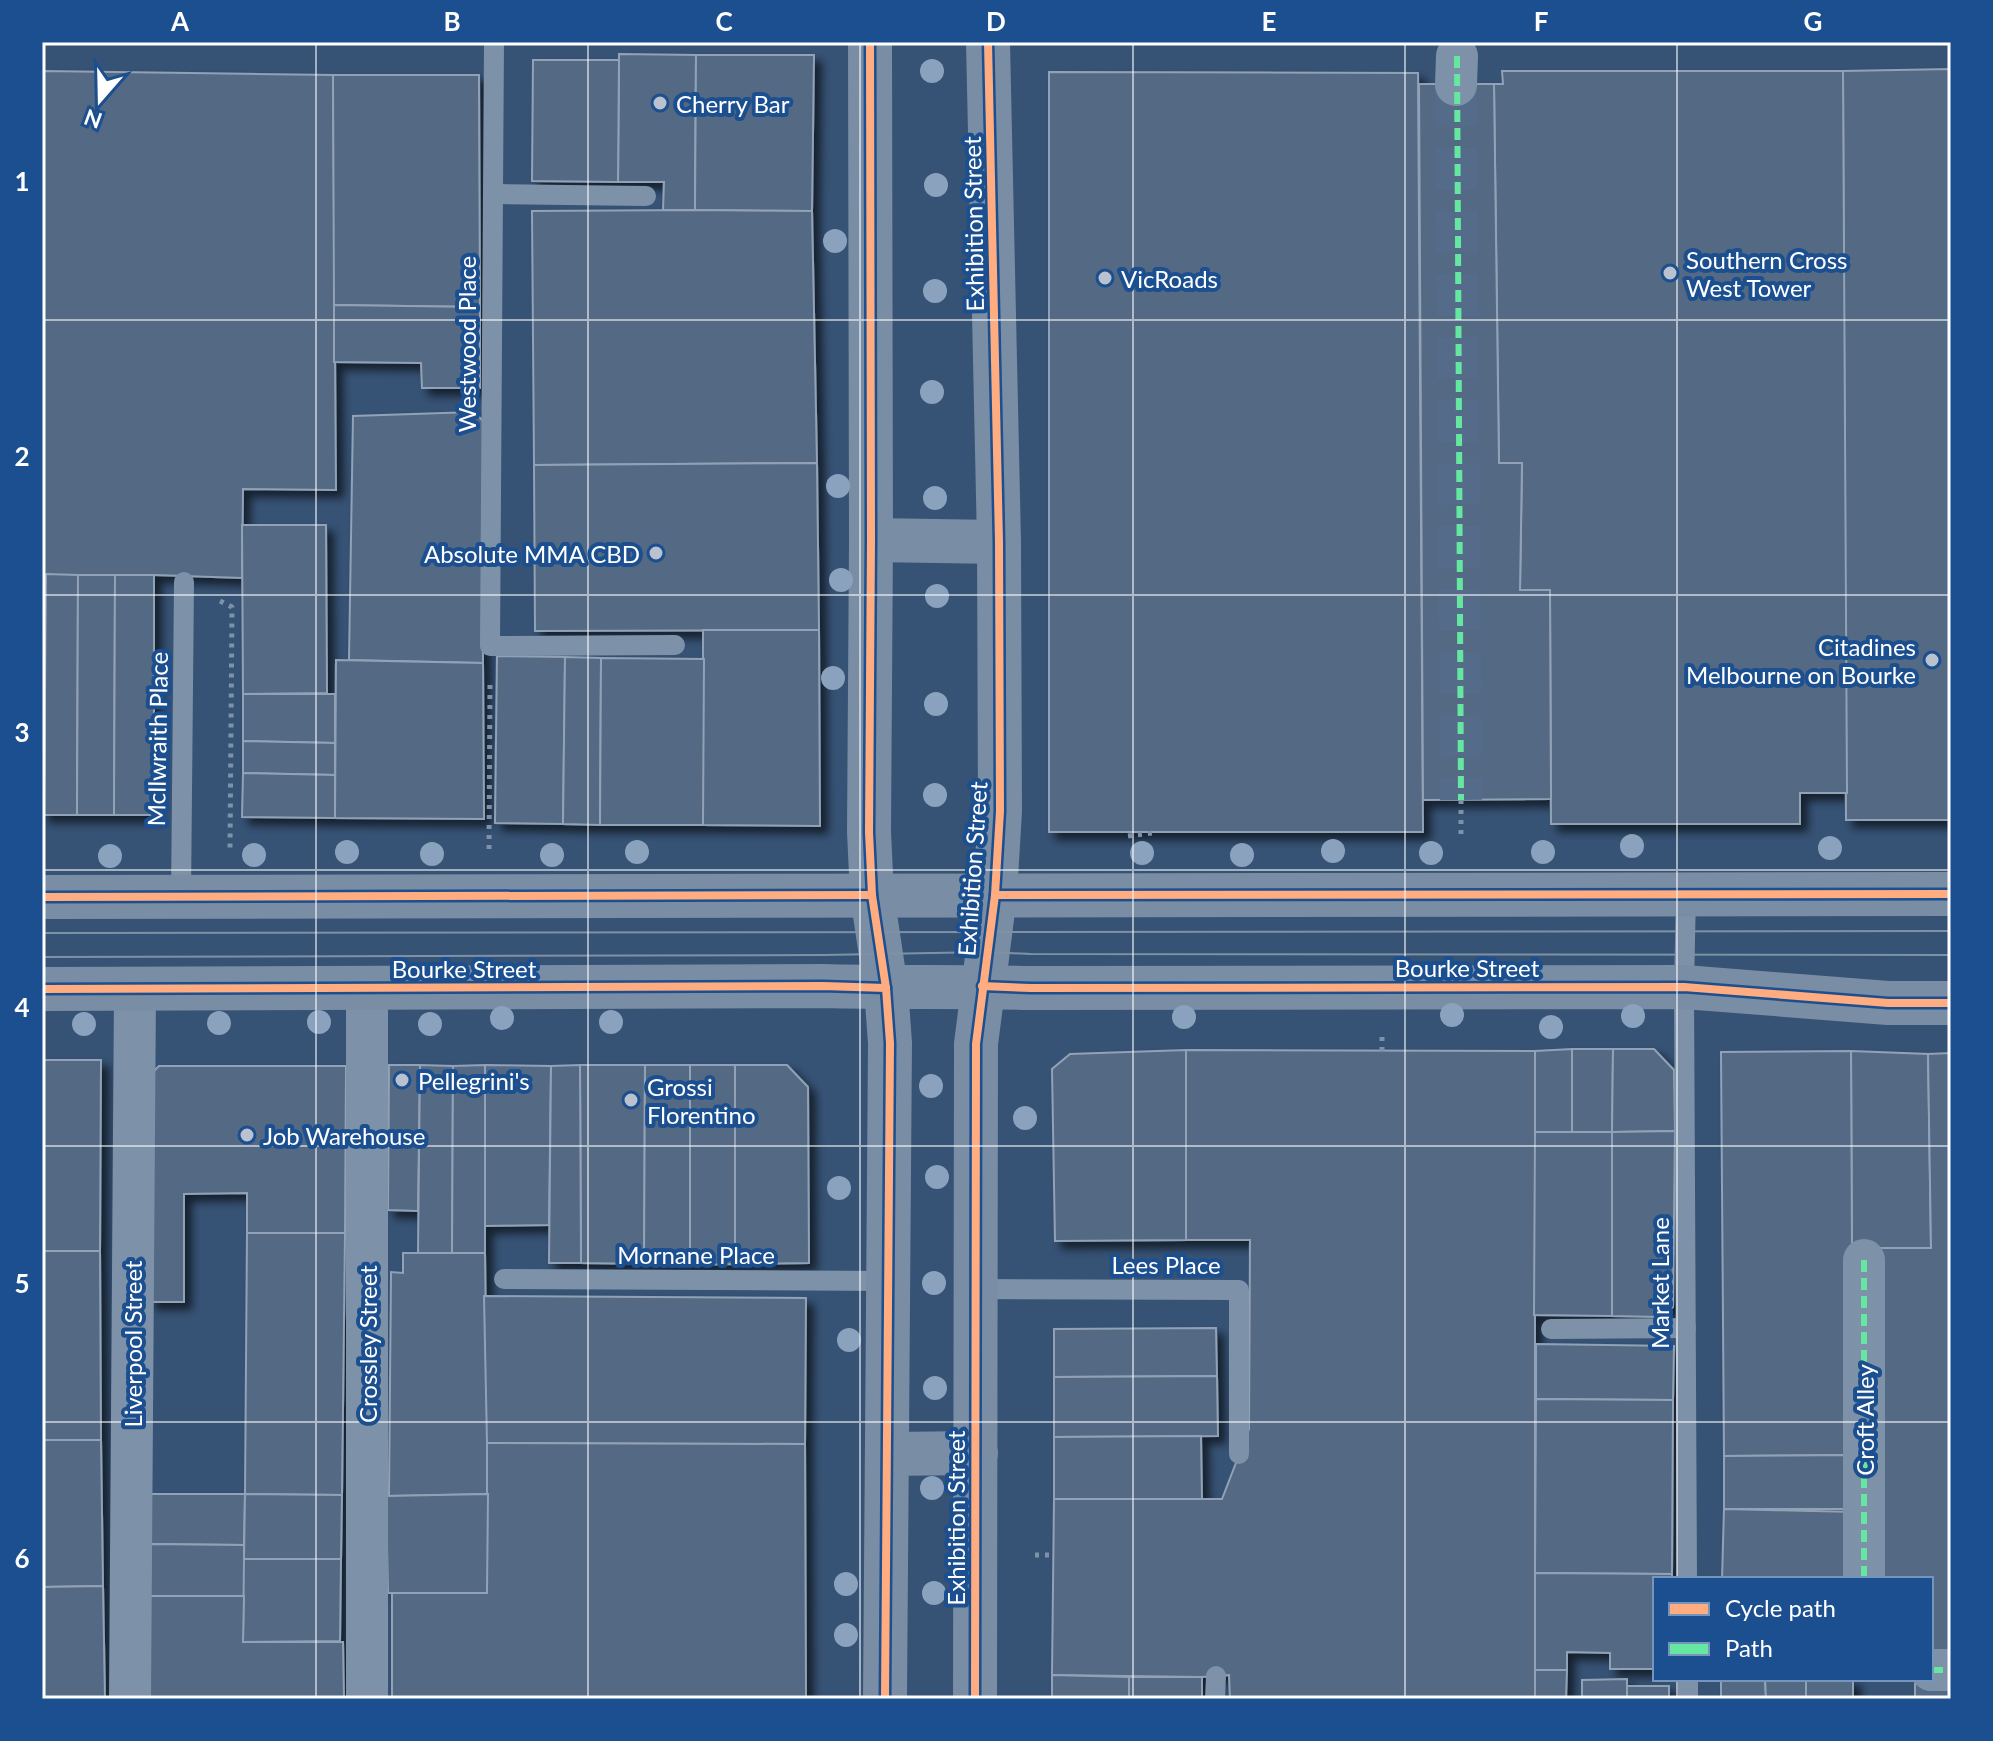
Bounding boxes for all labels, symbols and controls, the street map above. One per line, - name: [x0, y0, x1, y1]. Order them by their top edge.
- text: A: [170, 5, 190, 37]
- text: B: [443, 5, 461, 37]
- text: C: [715, 5, 733, 37]
- text: D: [986, 5, 1006, 37]
- text: E: [1262, 5, 1276, 37]
- text: F: [1534, 5, 1548, 37]
- text: G: [1804, 5, 1822, 37]
- north arrow: [60, 60, 140, 140]
- place label: Cherry Bar: [676, 89, 790, 118]
- marker: Cherry Bar: [651, 94, 669, 112]
- text: N: [80, 104, 106, 135]
- street label: Exhibition Street: [957, 136, 989, 312]
- text: 1: [14, 165, 30, 197]
- place label: Southern Cross West Tower: [1686, 245, 1847, 302]
- street label: Westwood Place: [452, 256, 481, 432]
- place label: VicRoads: [1121, 264, 1218, 293]
- marker: Southern Cross West Tower: [1661, 264, 1679, 282]
- marker: VicRoads: [1096, 269, 1114, 287]
- text: 2: [14, 440, 30, 472]
- place label: Absolute MMA CBD: [424, 539, 640, 568]
- marker: Absolute MMA CBD: [647, 544, 665, 562]
- place label: Citadines Melbourne on Bourke: [1686, 632, 1916, 689]
- street label: McIlwraith Place: [141, 651, 173, 827]
- marker: Citadines Melbourne on Bourke: [1923, 651, 1941, 669]
- text: 3: [14, 716, 30, 748]
- street label: Exhibition Street: [951, 780, 993, 957]
- street label: Bourke Street: [1395, 953, 1540, 982]
- street label: Bourke Street: [392, 954, 537, 983]
- text: 4: [14, 991, 30, 1023]
- place label: Pellegrini's: [418, 1066, 530, 1095]
- marker: Pellegrini's: [393, 1071, 411, 1089]
- place label: Grossi Florentino: [647, 1072, 756, 1129]
- marker: Grossi Florentino: [622, 1091, 640, 1109]
- place label: Job Warehouse: [263, 1121, 425, 1150]
- marker: Job Warehouse: [238, 1126, 256, 1144]
- street label: Market Lane: [1645, 1217, 1674, 1349]
- street label: Mornane Place: [617, 1240, 775, 1269]
- street label: Lees Place: [1111, 1250, 1221, 1279]
- street label: Liverpool Street: [118, 1260, 147, 1428]
- street label: Crossley Street: [353, 1265, 382, 1423]
- text: 5: [14, 1267, 30, 1299]
- street label: Croft Alley: [1850, 1364, 1879, 1476]
- street label: Exhibition Street: [941, 1430, 970, 1606]
- text: 6: [14, 1542, 30, 1574]
- legend: [1653, 1577, 1933, 1681]
- text: Cycle path: [1725, 1593, 1836, 1622]
- text: Path: [1725, 1633, 1773, 1662]

